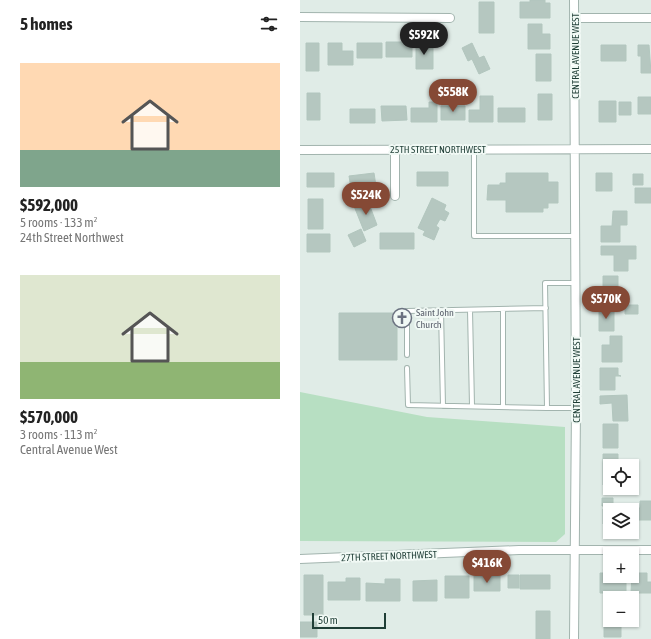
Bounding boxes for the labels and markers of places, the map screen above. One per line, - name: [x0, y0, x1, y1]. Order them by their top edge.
- pin: $592K: [396, 22, 452, 56]
- pin: $558K: [425, 79, 481, 113]
- pin: $524K: [338, 182, 394, 216]
- pin: $570K: [578, 286, 634, 320]
- church icon: Saint John Church: [391, 307, 413, 329]
- place label: Saint John Church: [416, 307, 454, 330]
- pin: $416K: [459, 550, 515, 584]

